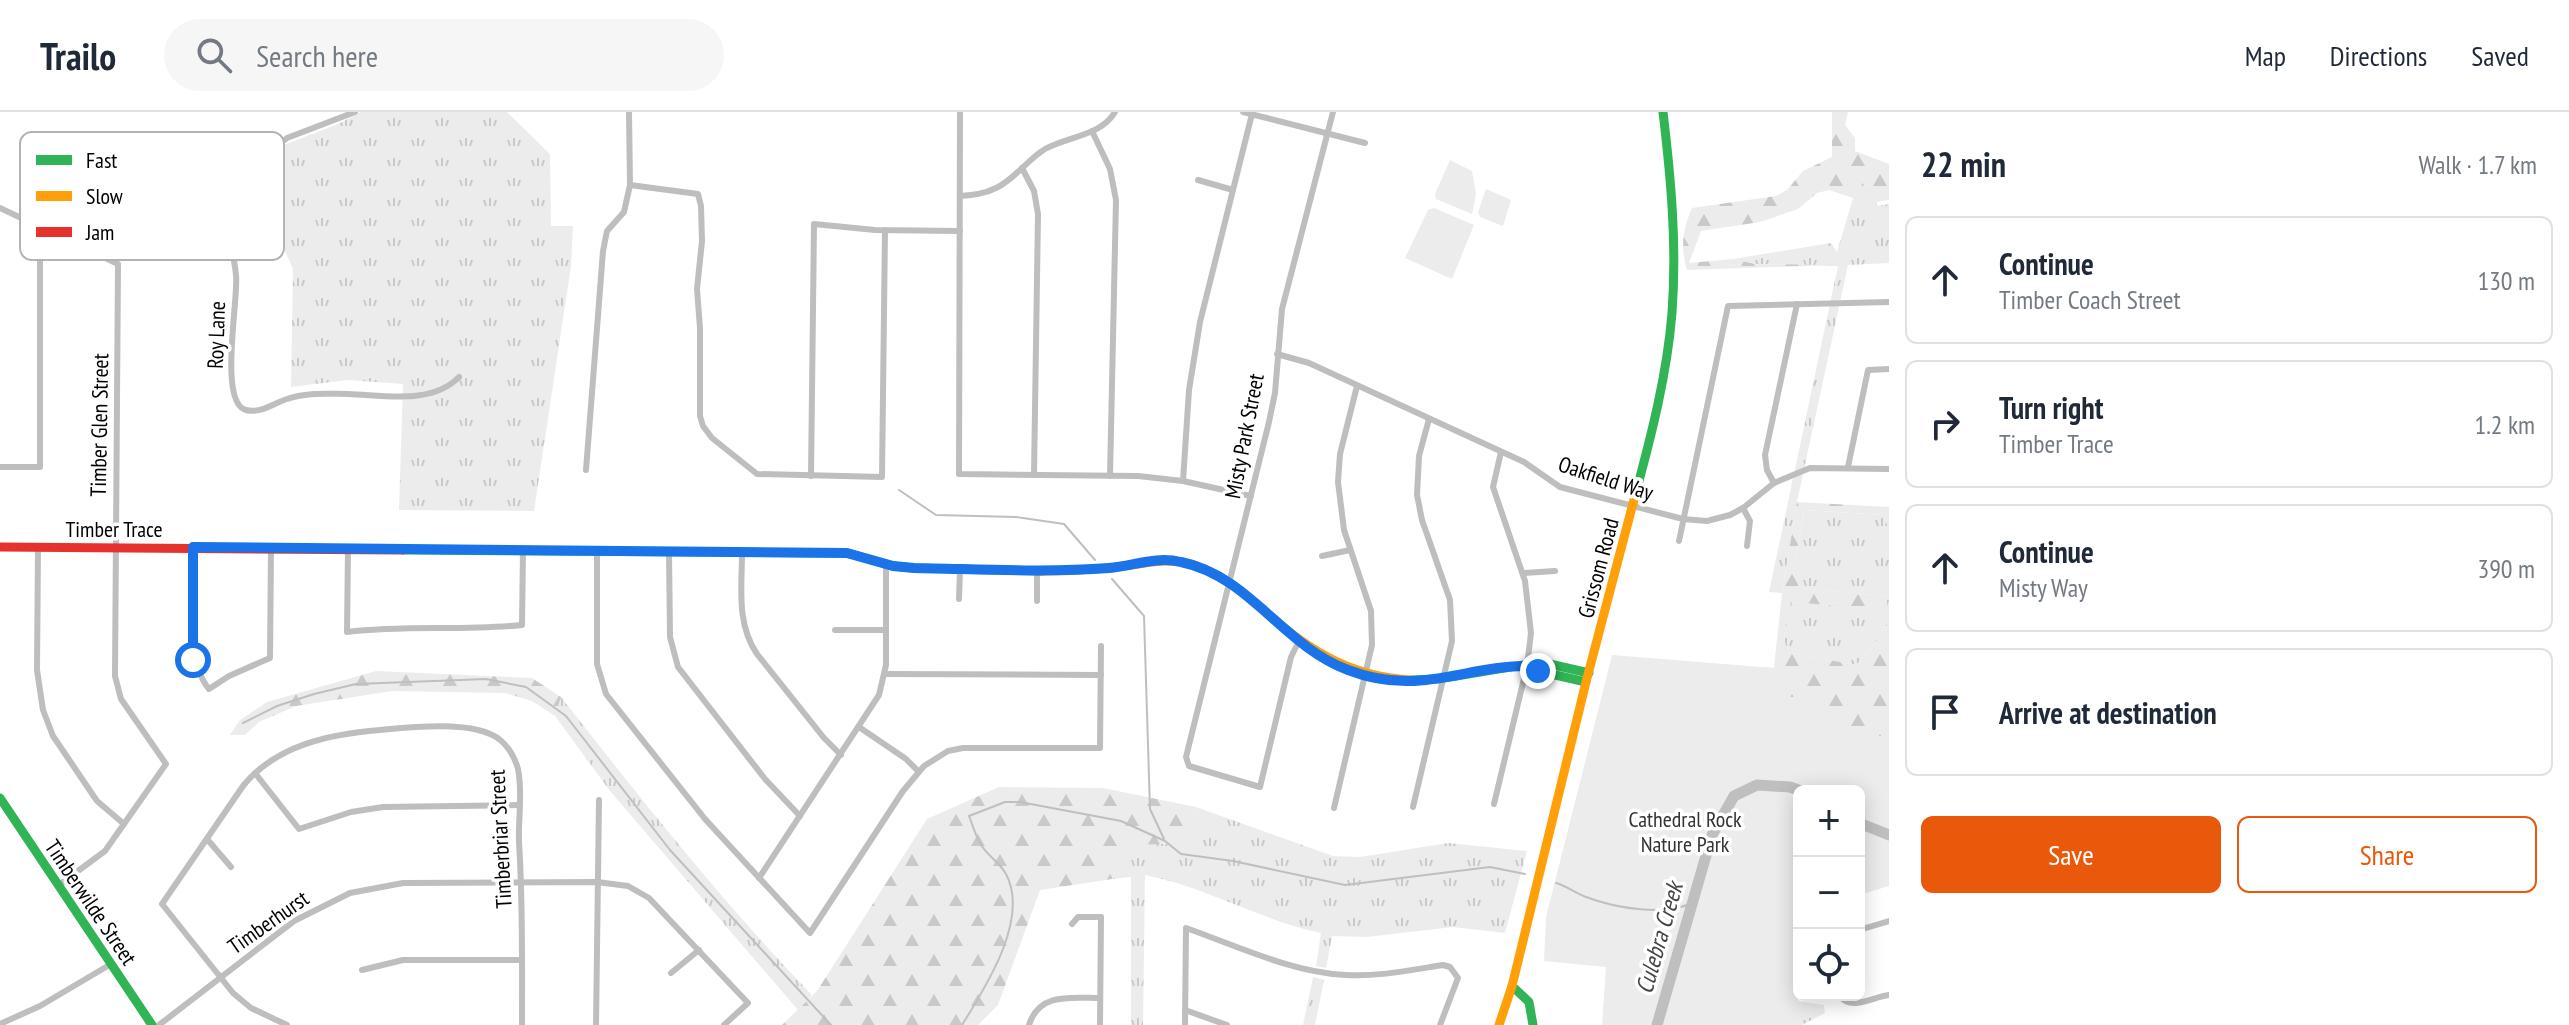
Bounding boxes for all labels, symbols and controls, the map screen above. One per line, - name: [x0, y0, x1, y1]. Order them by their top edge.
- search box: [164, 19, 724, 91]
- text: Trailo: [40, 31, 116, 80]
- icon: search: [192, 33, 236, 77]
- text: Search here: [256, 36, 378, 75]
- text: Map: [2245, 37, 2286, 74]
- text: Directions: [2330, 37, 2427, 74]
- text: Saved: [2471, 37, 2529, 74]
- legend: [20, 132, 284, 260]
- text: 22 min: [1921, 142, 2006, 186]
- text: Fast: [86, 146, 117, 174]
- text: Walk · 1.7 km: [2418, 148, 2537, 181]
- text: Slow: [86, 182, 123, 210]
- text: Jam: [85, 218, 114, 246]
- text: Continue: [1999, 244, 2094, 283]
- icon: ahead: [1923, 258, 1967, 302]
- text: 130 m: [2477, 264, 2535, 297]
- text: Timber Coach Street: [1999, 283, 2181, 316]
- street label: Roy Lane: [201, 301, 231, 369]
- street label: Timber Glen Street: [84, 353, 114, 497]
- street label: Misty Park Street: [1218, 371, 1270, 501]
- text: Turn right: [1999, 388, 2103, 427]
- icon: right: [1923, 402, 1967, 446]
- text: 1.2 km: [2474, 408, 2535, 441]
- text: Timber Trace: [1999, 427, 2114, 460]
- street label: Oakfield Way: [1555, 450, 1658, 507]
- street label: Timber Trace: [65, 515, 163, 543]
- street label: Grissom Road: [1571, 515, 1625, 621]
- text: Continue: [1999, 532, 2094, 571]
- icon: ahead: [1923, 546, 1967, 590]
- text: 390 m: [2477, 552, 2535, 585]
- text: Misty Way: [1999, 571, 2088, 604]
- route start: [175, 642, 211, 678]
- route end: [1520, 653, 1556, 689]
- icon: arrive: [1923, 690, 1967, 734]
- text: Arrive at destination: [1999, 693, 2217, 732]
- street label: Timberbriar Street: [482, 769, 518, 909]
- map controls: [1793, 785, 1865, 1001]
- button: +: [1793, 785, 1865, 857]
- park label: Cathedral Rock Nature Park: [1628, 805, 1742, 858]
- button: Save: [1921, 816, 2221, 893]
- button: Share: [2237, 816, 2537, 893]
- street label: Timberwilde Street: [39, 834, 143, 970]
- button: −: [1793, 857, 1865, 929]
- water label: Culebra Creek: [1628, 876, 1690, 997]
- street label: Timberhurst: [222, 884, 314, 960]
- button: locate: [1793, 929, 1865, 1001]

